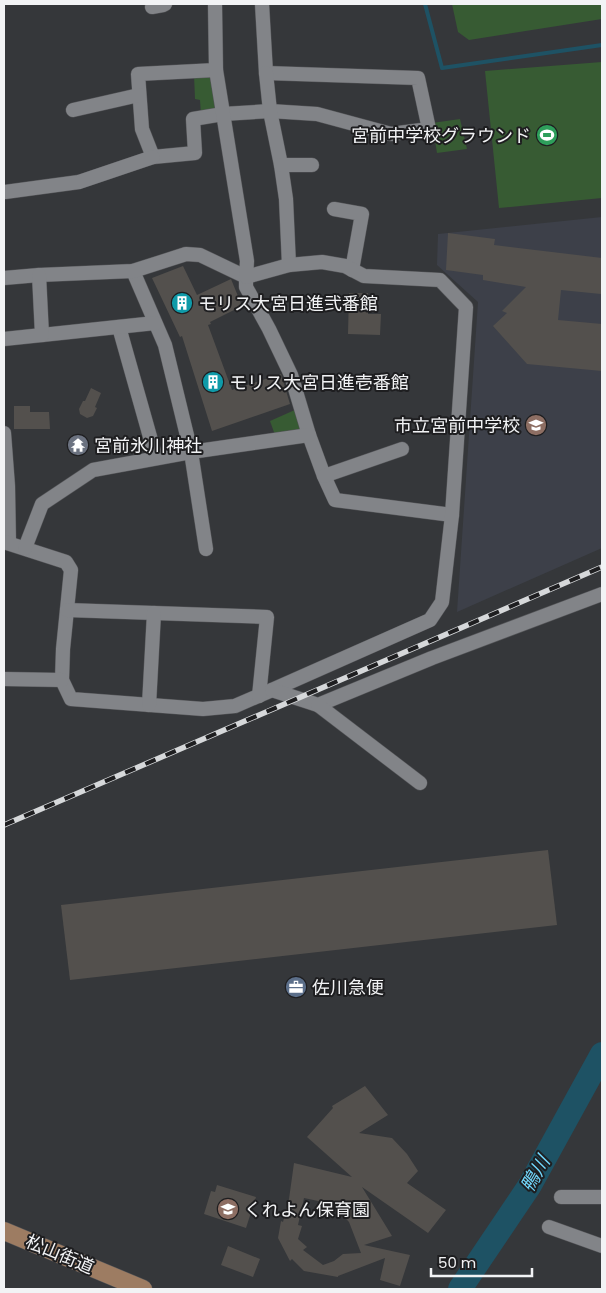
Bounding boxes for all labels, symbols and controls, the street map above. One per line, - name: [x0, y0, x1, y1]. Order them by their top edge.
- place label: 宮前中学校グラウンド: [351, 123, 531, 148]
- sports icon: 宮前中学校グラウンド: [535, 123, 559, 147]
- building icon: モリス大宮日進弐番館: [170, 291, 194, 315]
- place label: モリス大宮日進弐番館: [198, 291, 378, 316]
- building icon: モリス大宮日進壱番館: [201, 370, 225, 394]
- place label: モリス大宮日進壱番館: [229, 370, 409, 395]
- place label: 市立宮前中学校: [394, 413, 520, 438]
- school or university icon: 市立宮前中学校: [524, 413, 548, 437]
- temple icon: 宮前氷川神社: [66, 433, 90, 457]
- place label: 宮前氷川神社: [94, 433, 202, 458]
- office icon: 佐川急便: [284, 975, 308, 999]
- place label: 佐川急便: [312, 975, 384, 1000]
- water label: 鴨川: [514, 1149, 557, 1197]
- school or university icon: くれよん保育園: [216, 1197, 240, 1221]
- place label: くれよん保育園: [244, 1197, 370, 1222]
- street label: 松山街道: [22, 1228, 98, 1280]
- scale bar: [431, 1246, 532, 1278]
- text: 50 m: [438, 1252, 476, 1273]

